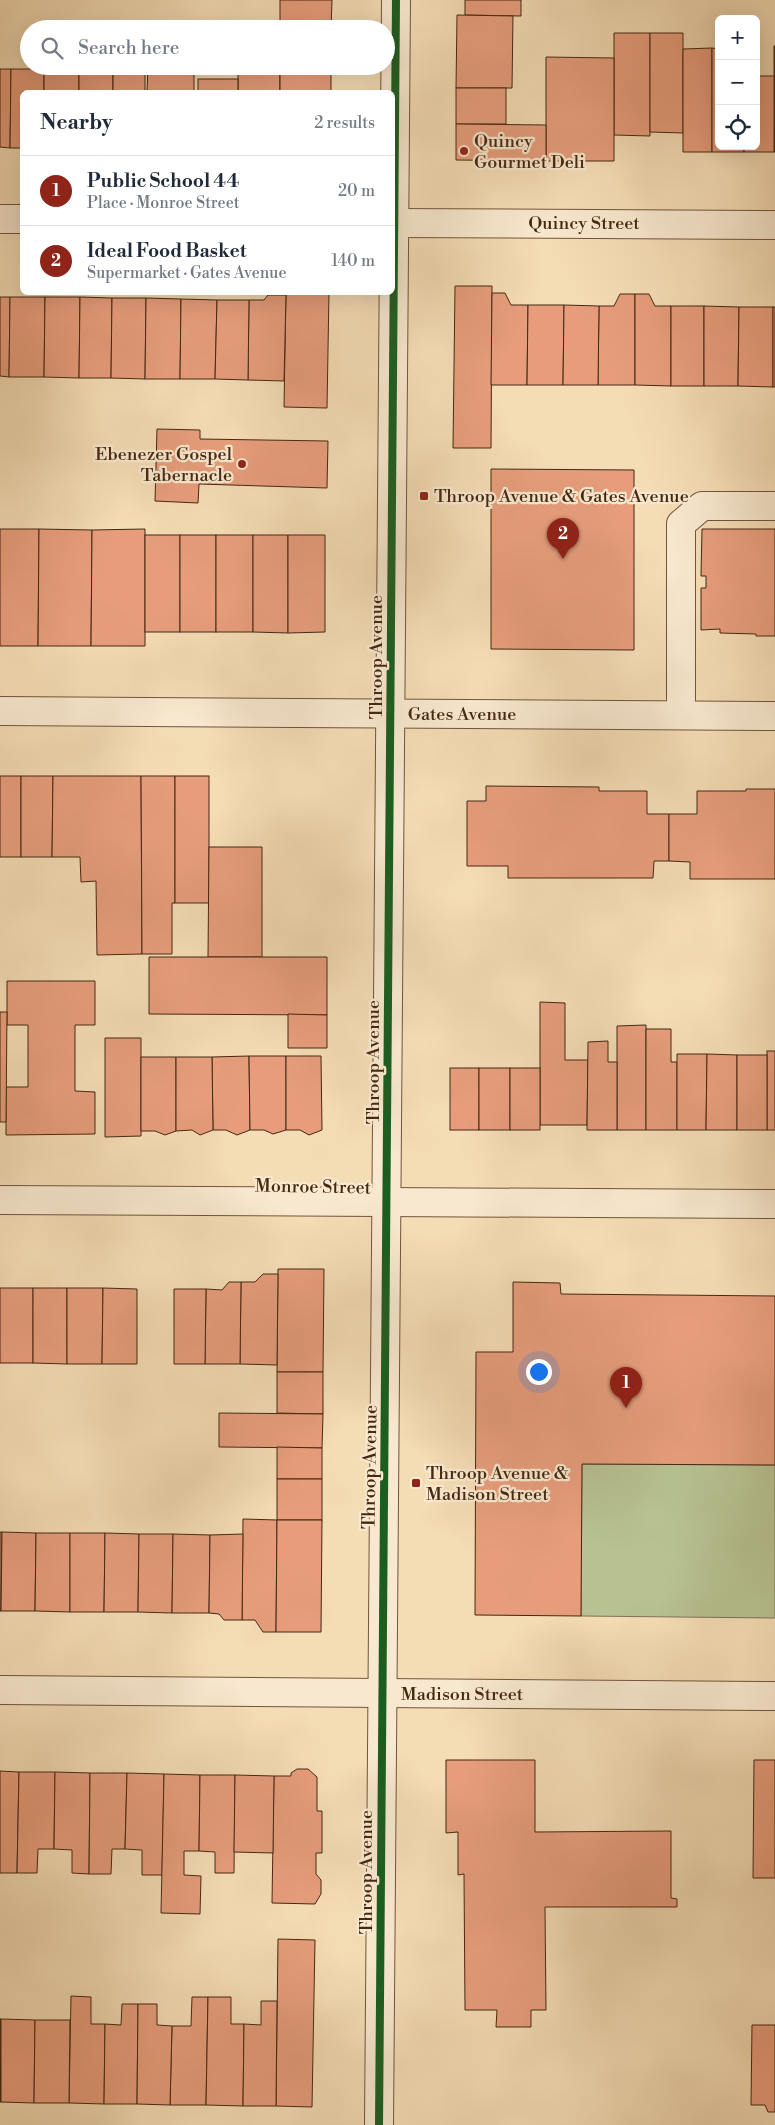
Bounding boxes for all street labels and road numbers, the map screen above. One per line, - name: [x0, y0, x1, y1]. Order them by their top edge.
- street label: Quincy Street: [528, 212, 640, 235]
- street label: Throop Avenue: [365, 595, 388, 719]
- street label: Gates Avenue: [408, 703, 516, 726]
- street label: Throop Avenue: [362, 1000, 385, 1124]
- street label: Monroe Street: [255, 1174, 372, 1200]
- street label: Throop Avenue: [357, 1405, 383, 1529]
- street label: Madison Street: [401, 1683, 524, 1706]
- street label: Throop Avenue: [355, 1810, 378, 1934]

